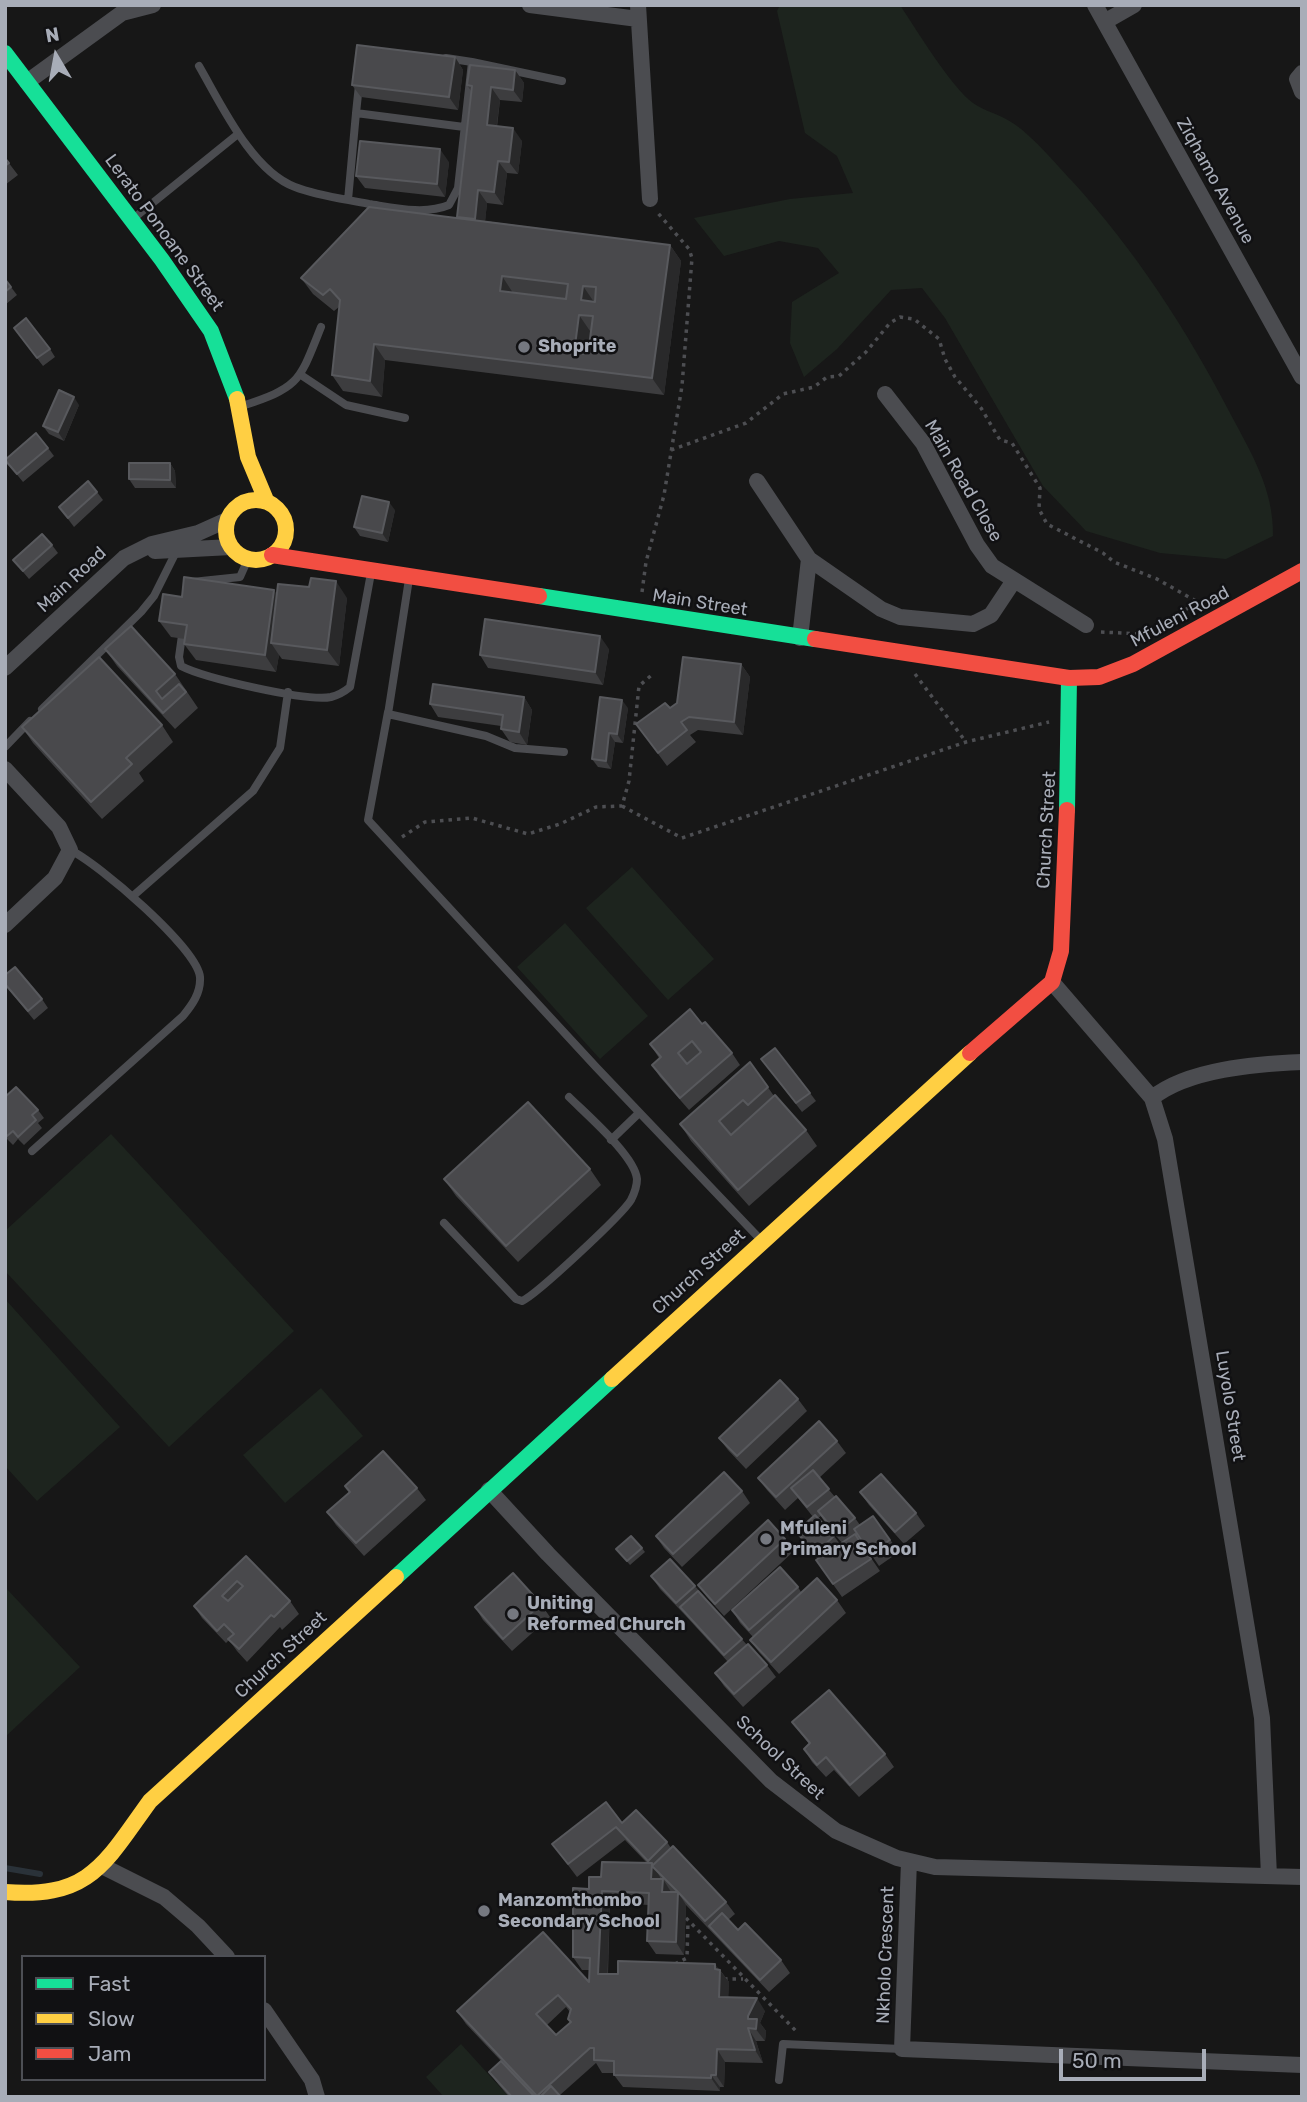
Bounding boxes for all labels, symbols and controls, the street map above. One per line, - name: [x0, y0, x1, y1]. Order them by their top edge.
- north arrow: [21, 21, 91, 91]
- text: N: [44, 22, 61, 47]
- street label: Ziqhamo Avenue: [1171, 114, 1259, 248]
- street label: Lerato Ponoane Street: [100, 150, 228, 316]
- place label: Shoprite: [538, 336, 616, 358]
- marker: Shoprite: [516, 339, 532, 355]
- street label: Main Road Close: [919, 416, 1007, 546]
- street label: Main Road: [33, 543, 111, 617]
- street label: Mfuleni Road: [1127, 582, 1233, 652]
- street label: Main Street: [651, 585, 749, 621]
- street label: Church Street: [1033, 771, 1061, 889]
- street label: Church Street: [648, 1225, 750, 1319]
- street label: Luyolo Street: [1211, 1349, 1249, 1463]
- place label: Mfuleni Primary School: [780, 1518, 917, 1560]
- marker: Mfuleni Primary School: [758, 1531, 774, 1547]
- place label: Uniting Reformed Church: [527, 1593, 686, 1636]
- marker: Uniting Reformed Church: [505, 1606, 521, 1622]
- street label: Church Street: [231, 1607, 331, 1703]
- street label: School Street: [731, 1711, 829, 1805]
- street label: Nkholo Crescent: [873, 1886, 899, 2024]
- place label: Manzomthombo Secondary School: [498, 1890, 660, 1932]
- marker: Manzomthombo Secondary School: [476, 1903, 492, 1919]
- legend: [21, 1955, 266, 2081]
- text: Fast: [88, 1971, 130, 1996]
- text: Slow: [88, 2006, 135, 2031]
- scale bar: [1062, 2036, 1209, 2080]
- text: Jam: [88, 2041, 132, 2066]
- text: 50 m: [1072, 2048, 1122, 2073]

